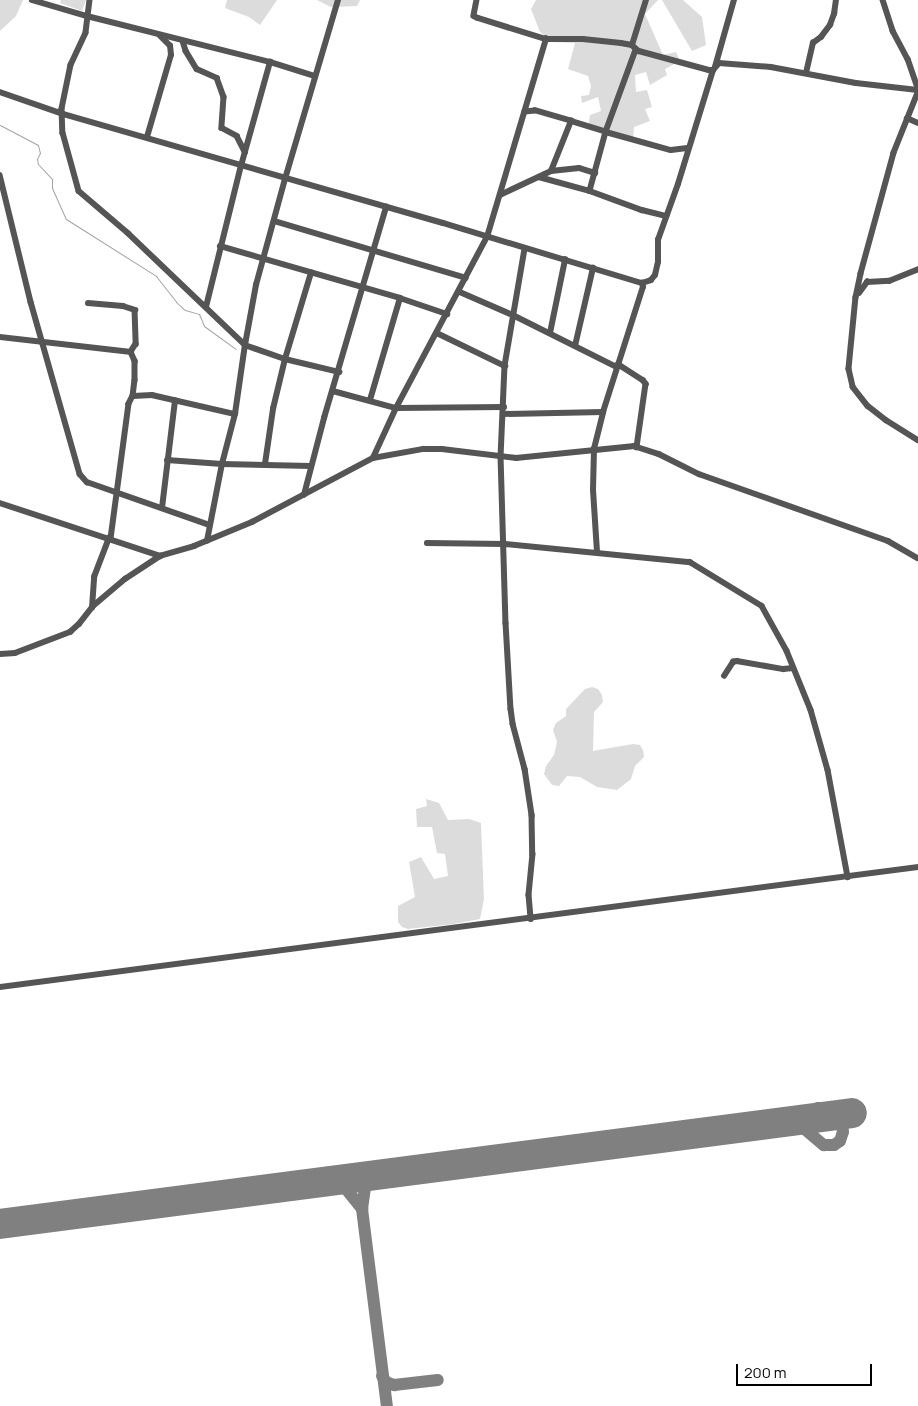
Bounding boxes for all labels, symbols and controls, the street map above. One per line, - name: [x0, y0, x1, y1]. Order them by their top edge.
- scale bar: [738, 1354, 874, 1386]
- text: 200 m: [744, 1362, 787, 1383]

